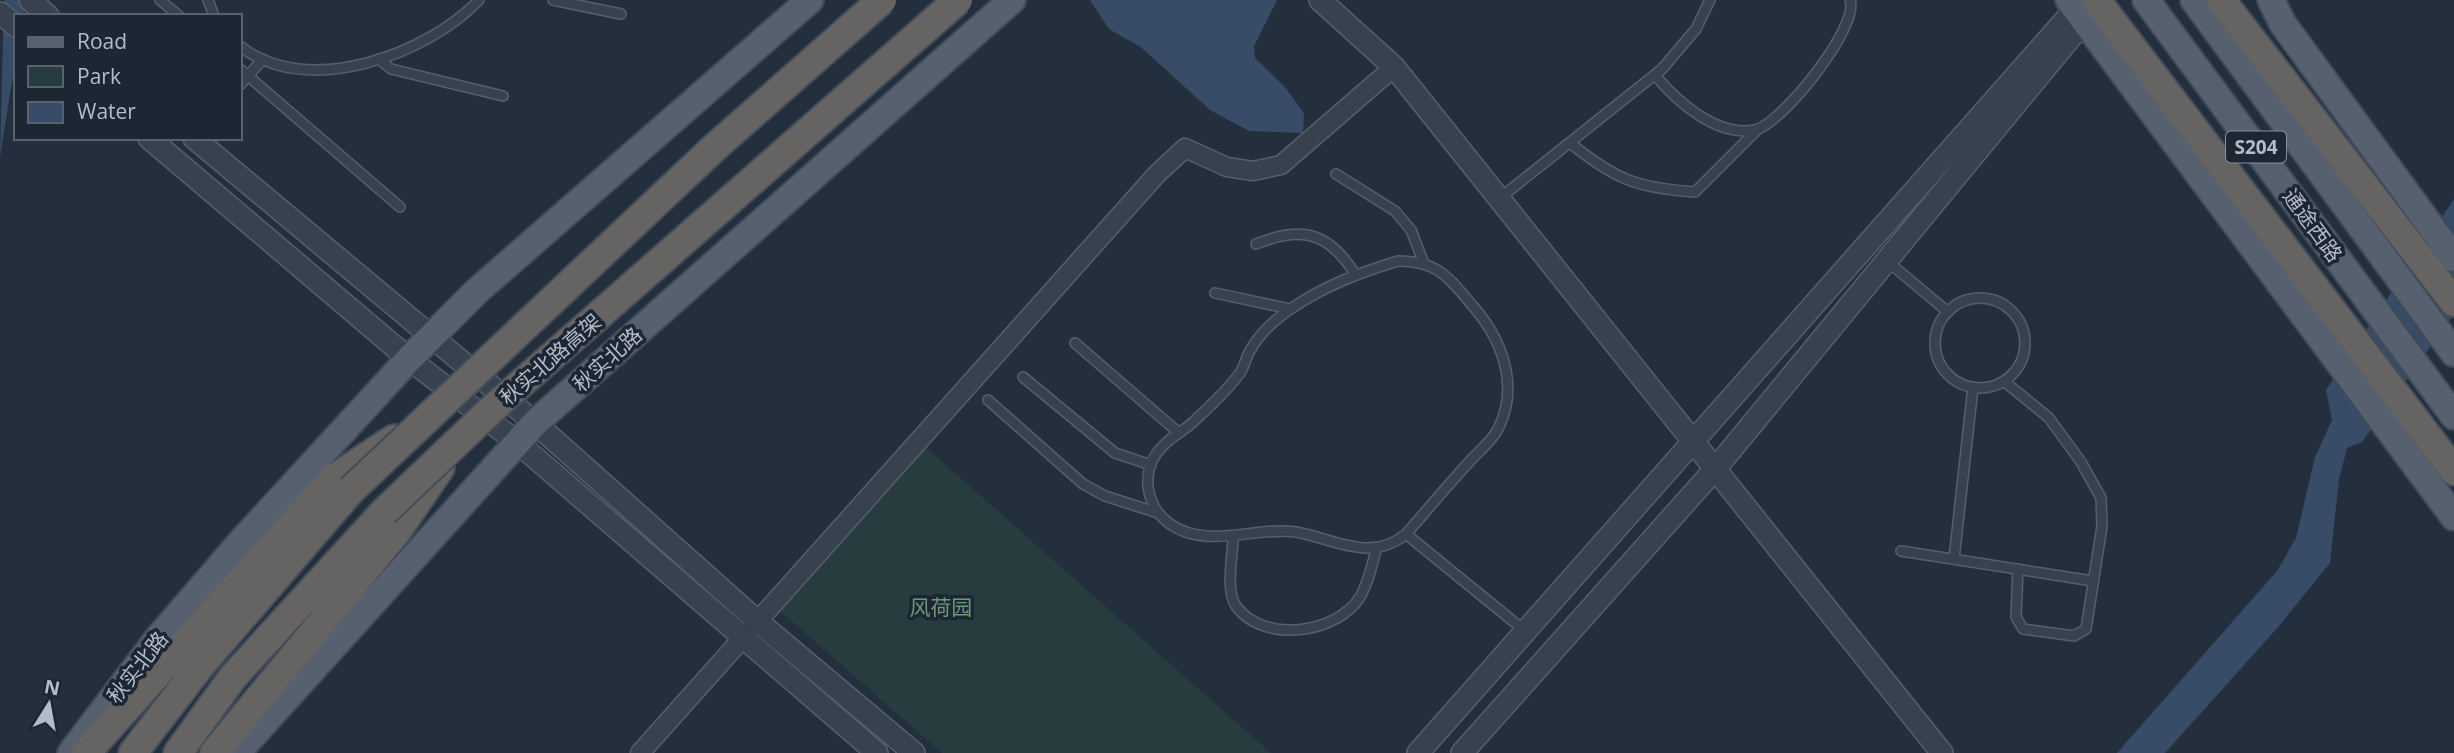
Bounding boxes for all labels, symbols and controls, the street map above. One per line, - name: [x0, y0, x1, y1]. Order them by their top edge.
- legend: [14, 14, 242, 140]
- text: Road: [77, 27, 127, 55]
- text: Park: [77, 62, 121, 90]
- text: Water: [77, 97, 136, 125]
- road number: S204: [2226, 132, 2286, 162]
- street label: 通途西路: [2277, 183, 2349, 267]
- street label: 秋实北路高架: [494, 308, 606, 410]
- street label: 秋实北路: [567, 322, 647, 396]
- park label: 风荷园: [910, 593, 973, 621]
- street label: 秋实北路: [100, 625, 174, 709]
- north arrow: [14, 669, 84, 739]
- text: N: [42, 673, 62, 702]

